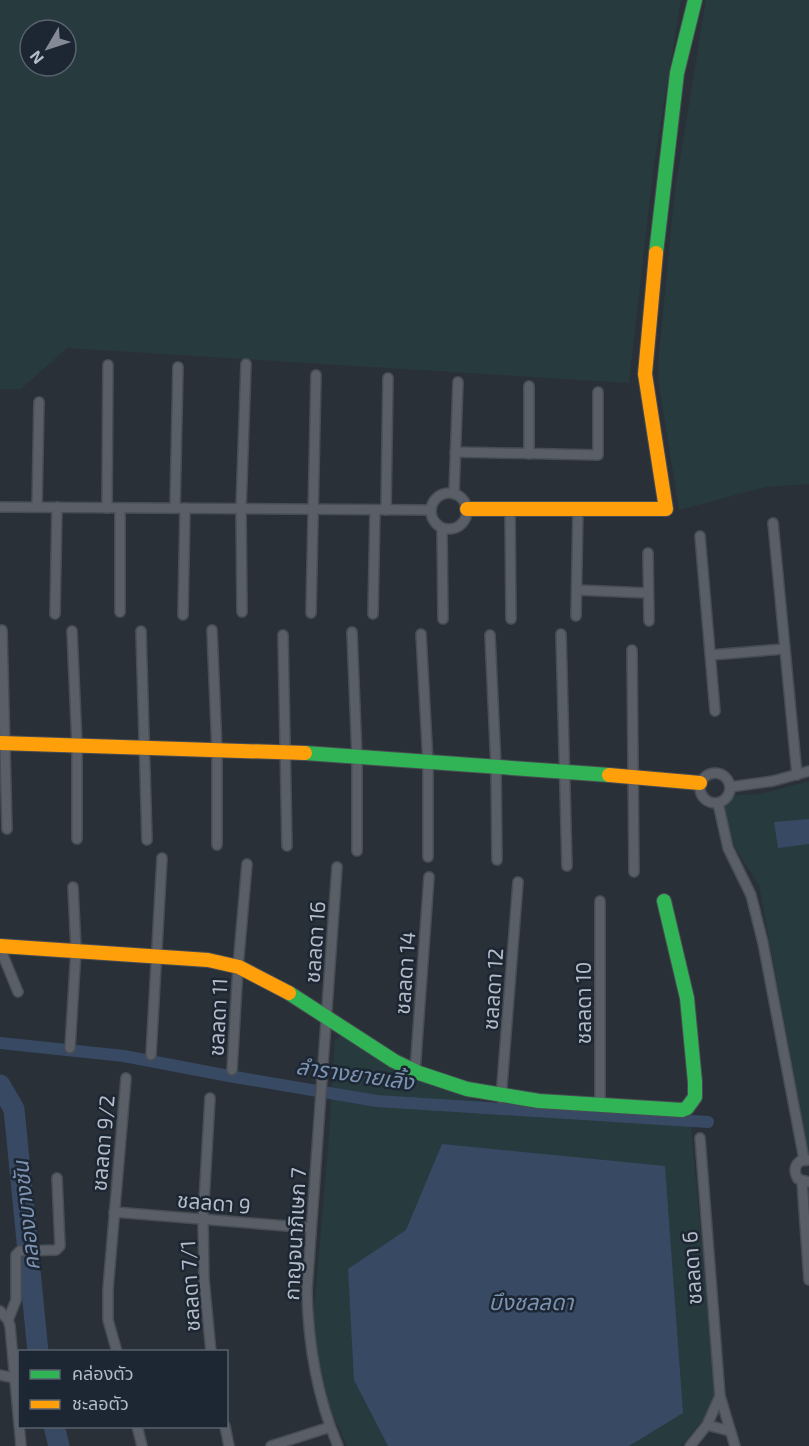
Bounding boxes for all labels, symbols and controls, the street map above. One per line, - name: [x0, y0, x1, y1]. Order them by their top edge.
- north arrow: [18, 18, 78, 78]
- text: N: [25, 47, 47, 68]
- street label: ชลลดา 16: [299, 900, 329, 984]
- street label: ชลลดา 14: [389, 931, 419, 1015]
- street label: ชลลดา 12: [477, 947, 507, 1031]
- street label: ชลลดา 10: [570, 962, 595, 1044]
- street label: ชลลดา 11: [202, 977, 232, 1057]
- water label: ลำรางยายเลิ้ง: [294, 1052, 417, 1094]
- street label: ชลลดา 9/2: [85, 1094, 119, 1192]
- water label: คลองบางชัน: [6, 1158, 44, 1272]
- street label: กาญจนาภิเษก 7: [278, 1167, 310, 1301]
- street label: ชลลดา 9: [176, 1186, 252, 1218]
- street label: ชลลดา 6: [676, 1230, 706, 1306]
- street label: ชลลดา 7/1: [174, 1240, 204, 1332]
- water label: บึงชลลดา: [489, 1288, 574, 1314]
- legend: [18, 1350, 228, 1428]
- text: คล่องตัว: [72, 1362, 134, 1384]
- text: ชะลอตัว: [72, 1392, 129, 1414]

